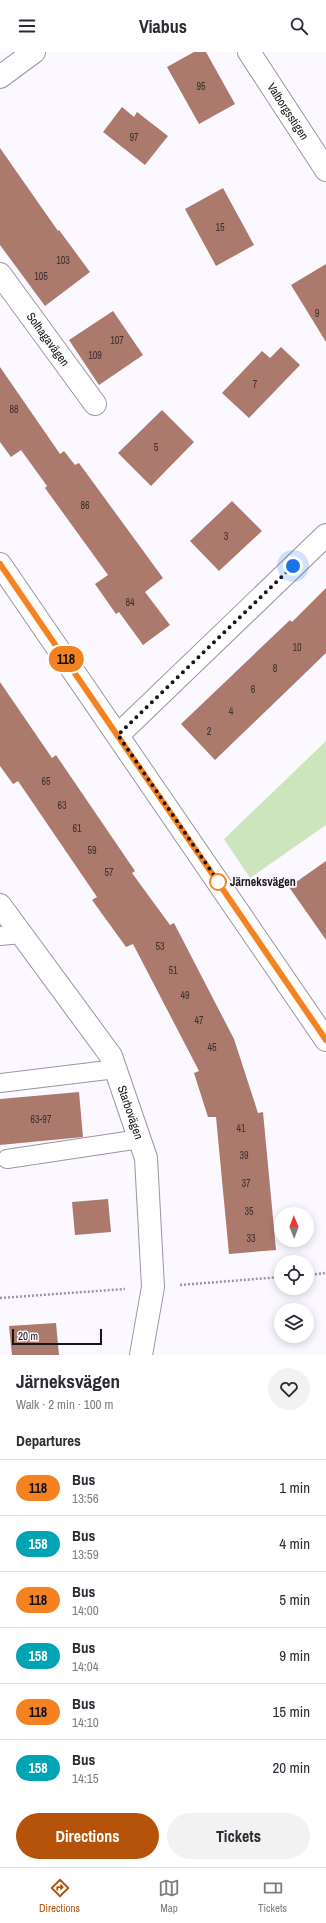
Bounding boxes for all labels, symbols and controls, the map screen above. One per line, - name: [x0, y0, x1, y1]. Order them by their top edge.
- text: Viabus: [139, 14, 187, 39]
- icon: menu: [16, 15, 38, 37]
- icon: search: [288, 15, 310, 37]
- house number: 95: [196, 80, 206, 93]
- street label: Valborgsstigen: [263, 80, 312, 143]
- house number: 97: [129, 131, 139, 144]
- house number: 15: [215, 221, 225, 234]
- house number: 103: [56, 254, 70, 267]
- house number: 105: [34, 270, 48, 283]
- house number: 9: [315, 307, 320, 320]
- street label: Solhagavägen: [23, 309, 73, 370]
- house number: 107: [110, 334, 124, 347]
- house number: 109: [88, 349, 102, 362]
- house number: 7: [253, 378, 258, 391]
- house number: 88: [9, 403, 19, 416]
- house number: 5: [154, 441, 159, 454]
- house number: 86: [80, 499, 90, 512]
- house number: 3: [224, 530, 229, 543]
- your location: [283, 556, 303, 576]
- house number: 84: [125, 596, 135, 609]
- house number: 10: [292, 641, 302, 654]
- line badge: 118: [43, 646, 89, 672]
- text: 118: [57, 650, 75, 668]
- house number: 8: [273, 662, 278, 675]
- house number: 6: [251, 683, 256, 696]
- house number: 4: [229, 705, 234, 718]
- house number: 2: [207, 725, 212, 738]
- house number: 65: [41, 775, 51, 788]
- house number: 63: [57, 799, 67, 812]
- house number: 61: [72, 822, 82, 835]
- house number: 59: [87, 844, 97, 857]
- house number: 57: [104, 866, 114, 879]
- marker: Järneksvägen: [209, 873, 227, 891]
- place label: Järneksvägen: [230, 874, 296, 890]
- house number: 53: [155, 940, 165, 953]
- house number: 51: [168, 964, 178, 977]
- house number: 49: [180, 989, 190, 1002]
- house number: 47: [194, 1014, 204, 1027]
- house number: 45: [207, 1041, 217, 1054]
- street label: Starbovägen: [114, 1083, 147, 1141]
- house number: 63-97: [31, 1113, 52, 1126]
- house number: 41: [236, 1122, 246, 1135]
- house number: 39: [239, 1149, 249, 1162]
- house number: 37: [241, 1177, 251, 1190]
- house number: 35: [244, 1205, 254, 1218]
- north arrow: [274, 1207, 314, 1247]
- map controls: [274, 1207, 314, 1343]
- house number: 33: [246, 1232, 256, 1245]
- button: locate: [274, 1255, 314, 1295]
- button: layers: [274, 1303, 314, 1343]
- scale bar: [12, 1327, 102, 1346]
- text: 20 m: [18, 1329, 38, 1343]
- text: Järneksvägen: [16, 1368, 120, 1394]
- button: heart: [268, 1368, 310, 1410]
- text: Walk · 2 min · 100 m: [16, 1396, 113, 1413]
- text: Departures: [16, 1430, 81, 1451]
- text: Bus: [72, 1469, 95, 1490]
- text: 1 min: [279, 1477, 310, 1498]
- text: 118: [29, 1479, 47, 1497]
- text: 13:56: [72, 1490, 99, 1507]
- text: Bus: [72, 1525, 95, 1546]
- text: 4 min: [279, 1533, 310, 1554]
- text: 158: [28, 1535, 48, 1553]
- text: 13:59: [72, 1546, 99, 1563]
- text: Bus: [72, 1581, 95, 1602]
- text: 5 min: [279, 1589, 310, 1610]
- text: 118: [29, 1591, 47, 1609]
- text: 14:00: [72, 1602, 99, 1619]
- text: Bus: [72, 1637, 95, 1658]
- text: 9 min: [279, 1645, 310, 1666]
- text: 158: [28, 1647, 48, 1665]
- text: 14:04: [72, 1658, 99, 1675]
- text: Bus: [72, 1693, 95, 1714]
- text: 15 min: [272, 1701, 310, 1722]
- text: 118: [29, 1703, 47, 1721]
- text: 14:10: [72, 1714, 99, 1731]
- text: Bus: [72, 1749, 95, 1770]
- text: 20 min: [272, 1757, 310, 1778]
- text: 158: [28, 1759, 48, 1777]
- text: 14:15: [72, 1770, 99, 1787]
- button: Directions: [16, 1813, 159, 1859]
- button: Tickets: [167, 1813, 310, 1859]
- tab: Directions: [39, 1877, 80, 1915]
- tab: Map: [158, 1877, 180, 1915]
- tab: Tickets: [258, 1877, 287, 1915]

